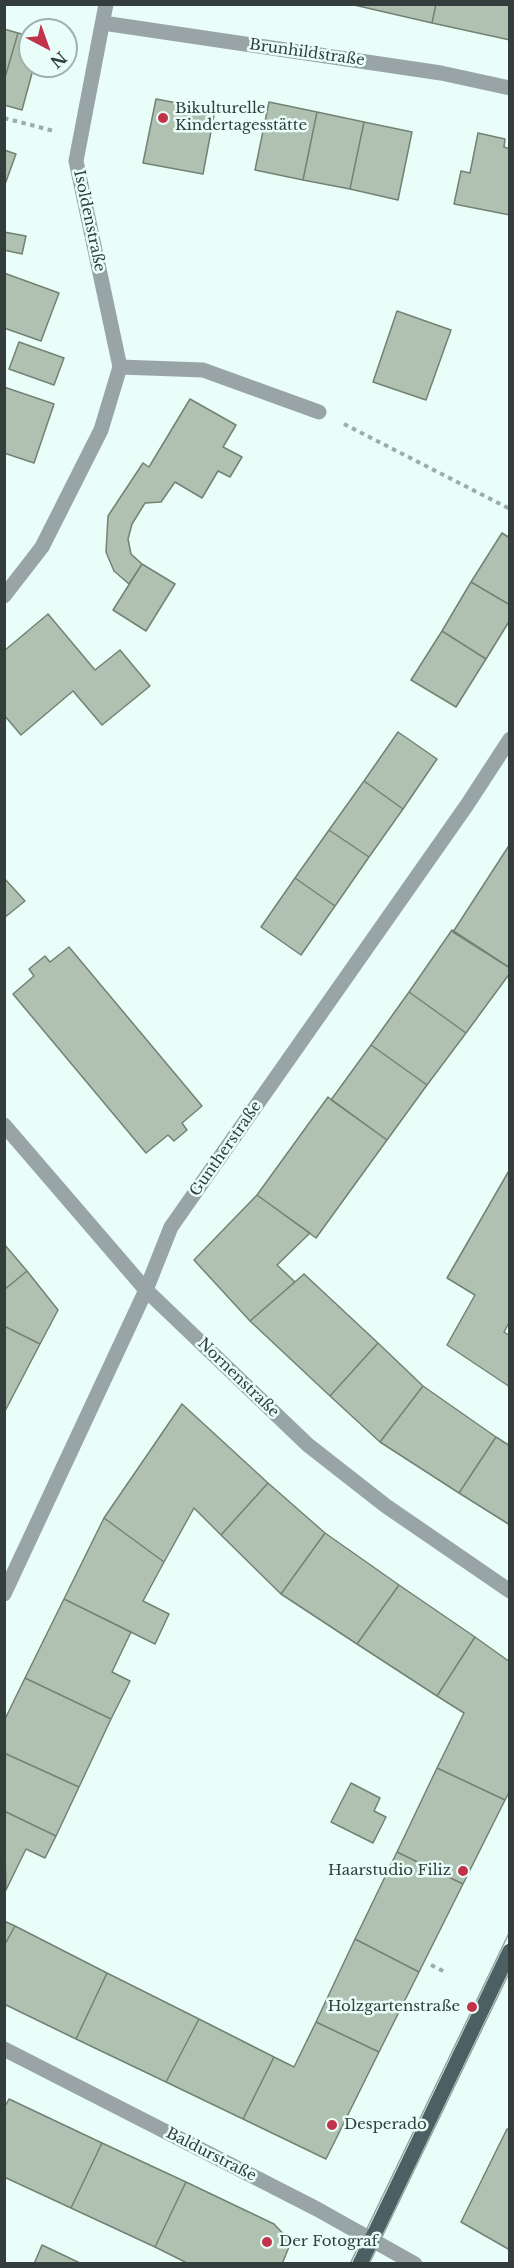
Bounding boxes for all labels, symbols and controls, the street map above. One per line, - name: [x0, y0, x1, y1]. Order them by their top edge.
- north arrow: [18, 18, 78, 78]
- street label: Brunhildstraße: [248, 36, 366, 70]
- text: N: [46, 48, 71, 73]
- place label: Bikulturelle Kindertagesstätte: [175, 100, 307, 135]
- marker: Bikulturelle Kindertagesstätte: [156, 111, 170, 125]
- street label: Isoldenstraße: [69, 169, 109, 273]
- street label: Guntherstraße: [187, 1098, 265, 1200]
- street label: Nornenstraße: [194, 1335, 282, 1421]
- place label: Haarstudio Filiz: [328, 1862, 451, 1880]
- marker: Haarstudio Filiz: [456, 1864, 470, 1878]
- place label: Holzgartenstraße: [328, 1998, 460, 2016]
- marker: Holzgartenstraße: [465, 2000, 479, 2014]
- place label: Desperado: [344, 2116, 427, 2134]
- marker: Desperado: [325, 2118, 339, 2132]
- street label: Baldurstraße: [163, 2125, 259, 2185]
- place label: Der Fotograf: [279, 2233, 378, 2251]
- marker: Der Fotograf: [260, 2235, 274, 2249]

